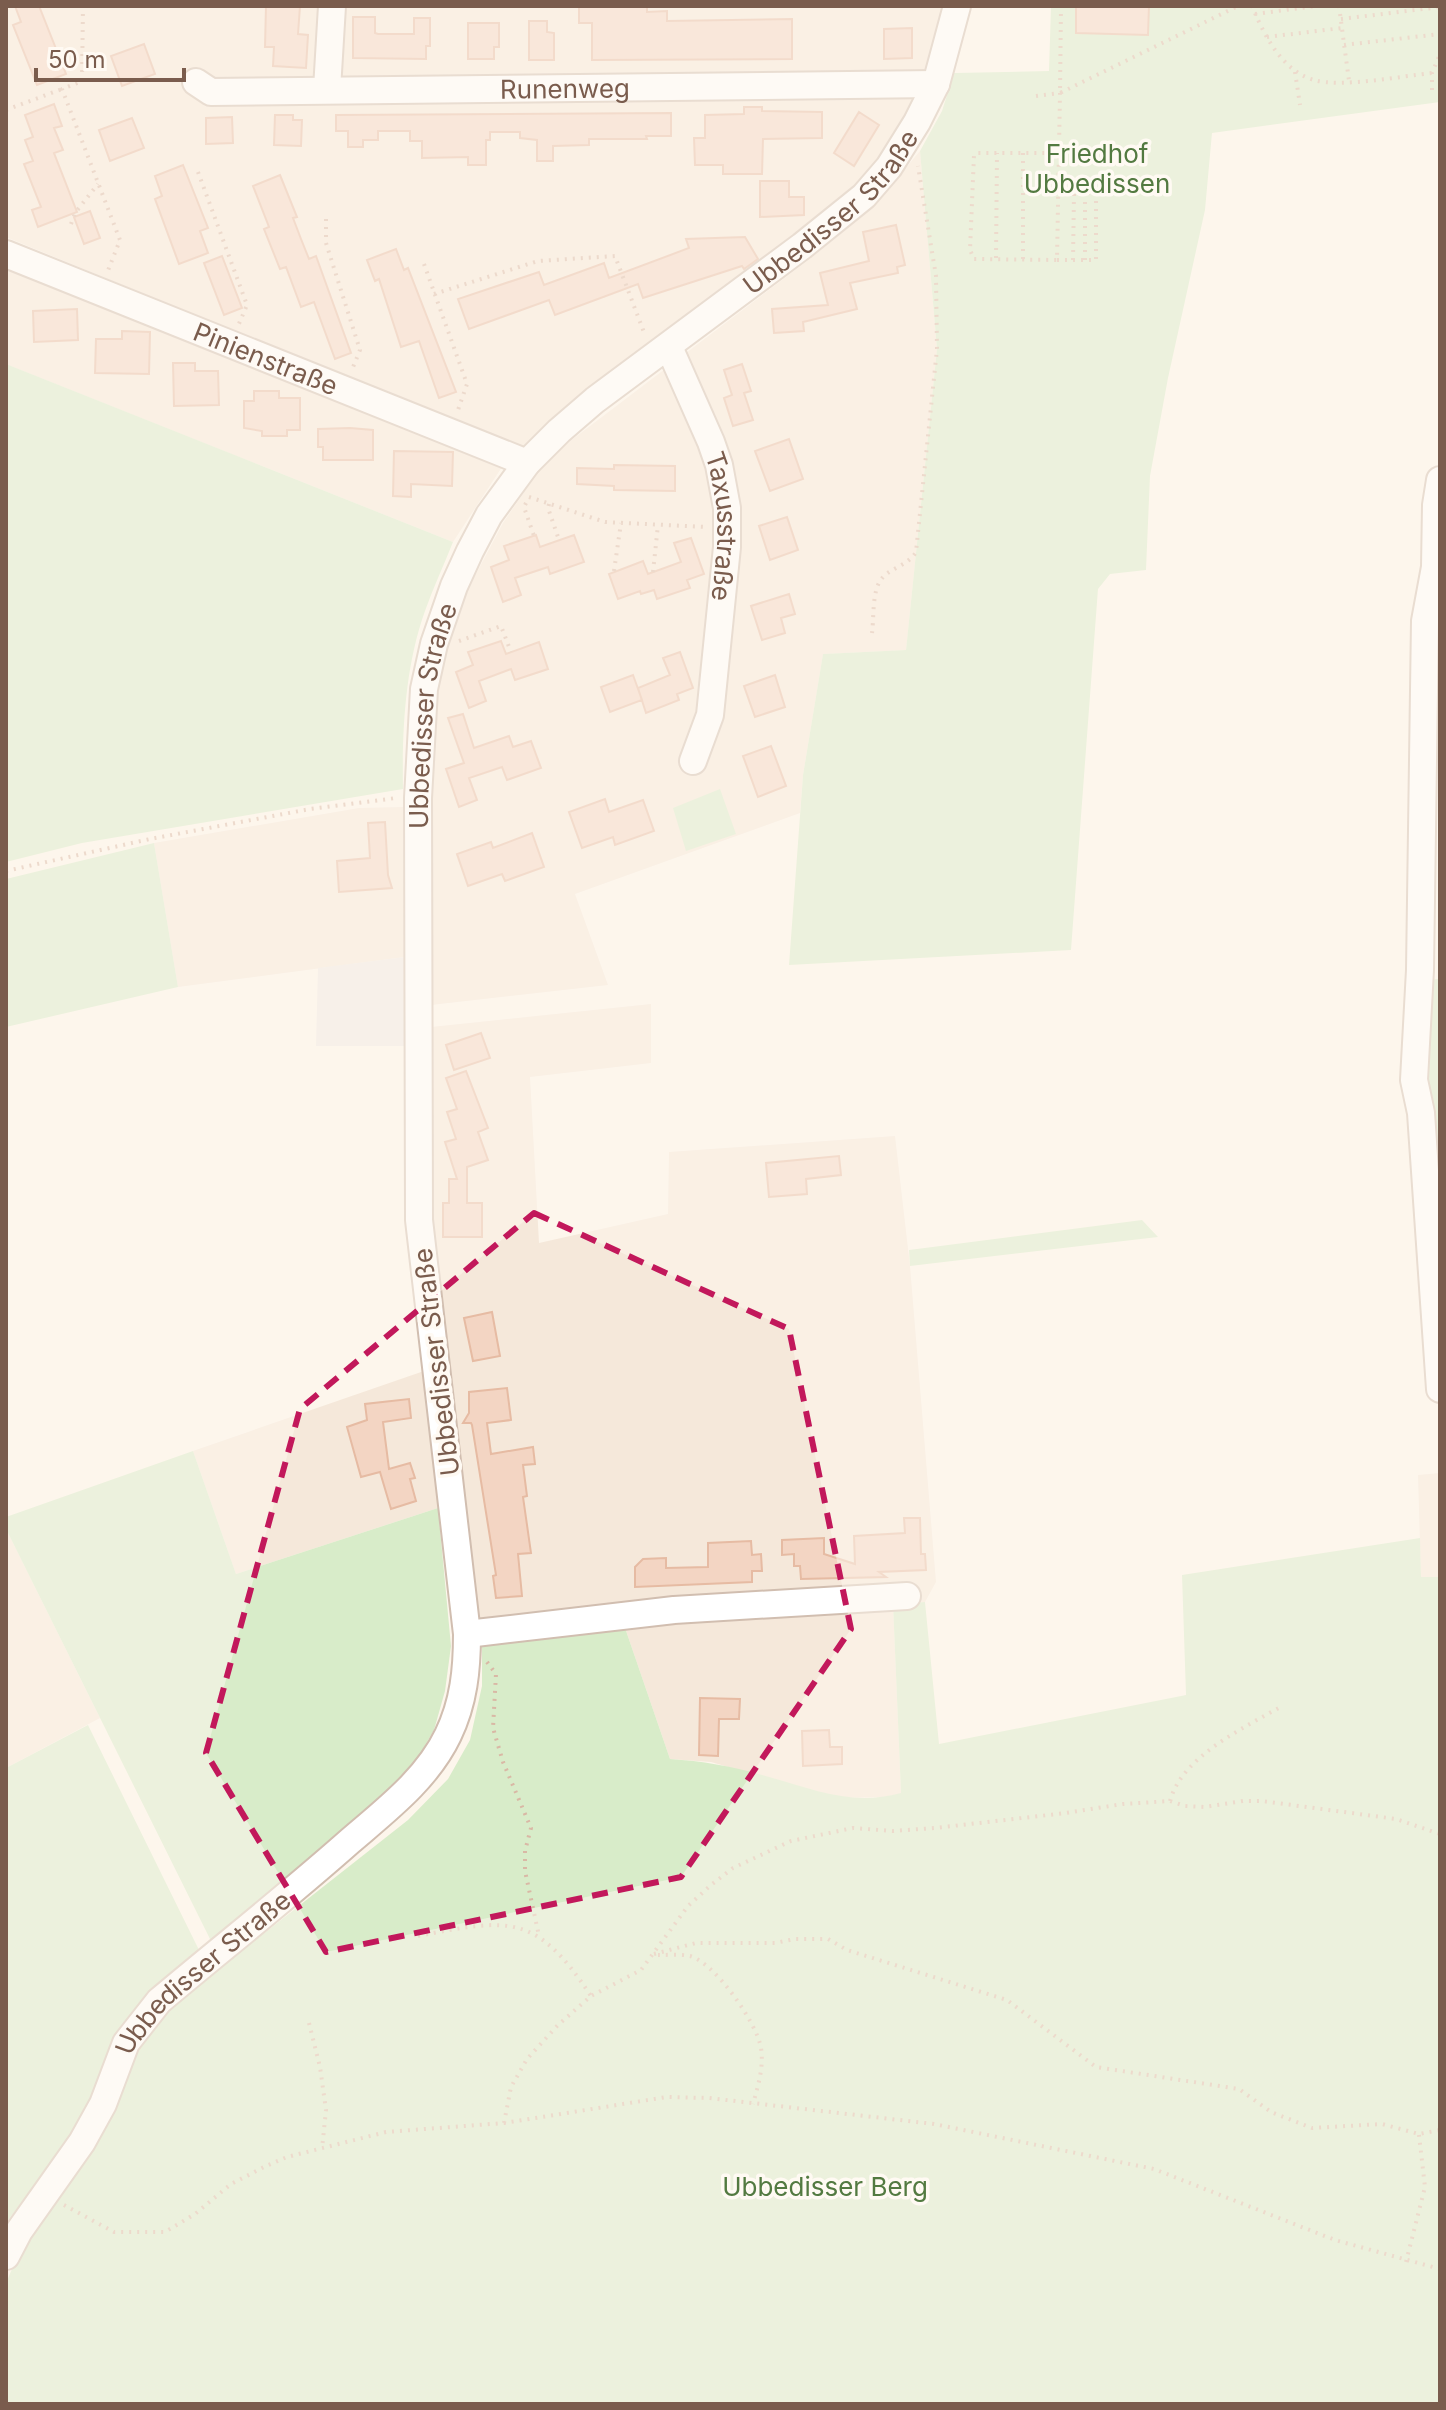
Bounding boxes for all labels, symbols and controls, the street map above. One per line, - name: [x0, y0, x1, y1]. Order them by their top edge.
- scale bar: [36, 32, 184, 82]
- text: 50 m: [48, 45, 106, 74]
- street label: Runenweg: [500, 72, 630, 104]
- street label: Ubbedisser Straße: [737, 124, 924, 300]
- park label: Friedhof Ubbedissen: [1024, 138, 1170, 199]
- street label: Pinienstraße: [189, 315, 343, 401]
- street label: Taxusstraße: [700, 447, 743, 603]
- street label: Ubbedisser Straße: [402, 598, 463, 829]
- street label: Ubbedisser Straße: [407, 1246, 465, 1478]
- street label: Ubbedisser Straße: [108, 1884, 296, 2058]
- park label: Ubbedisser Berg: [722, 2171, 928, 2202]

